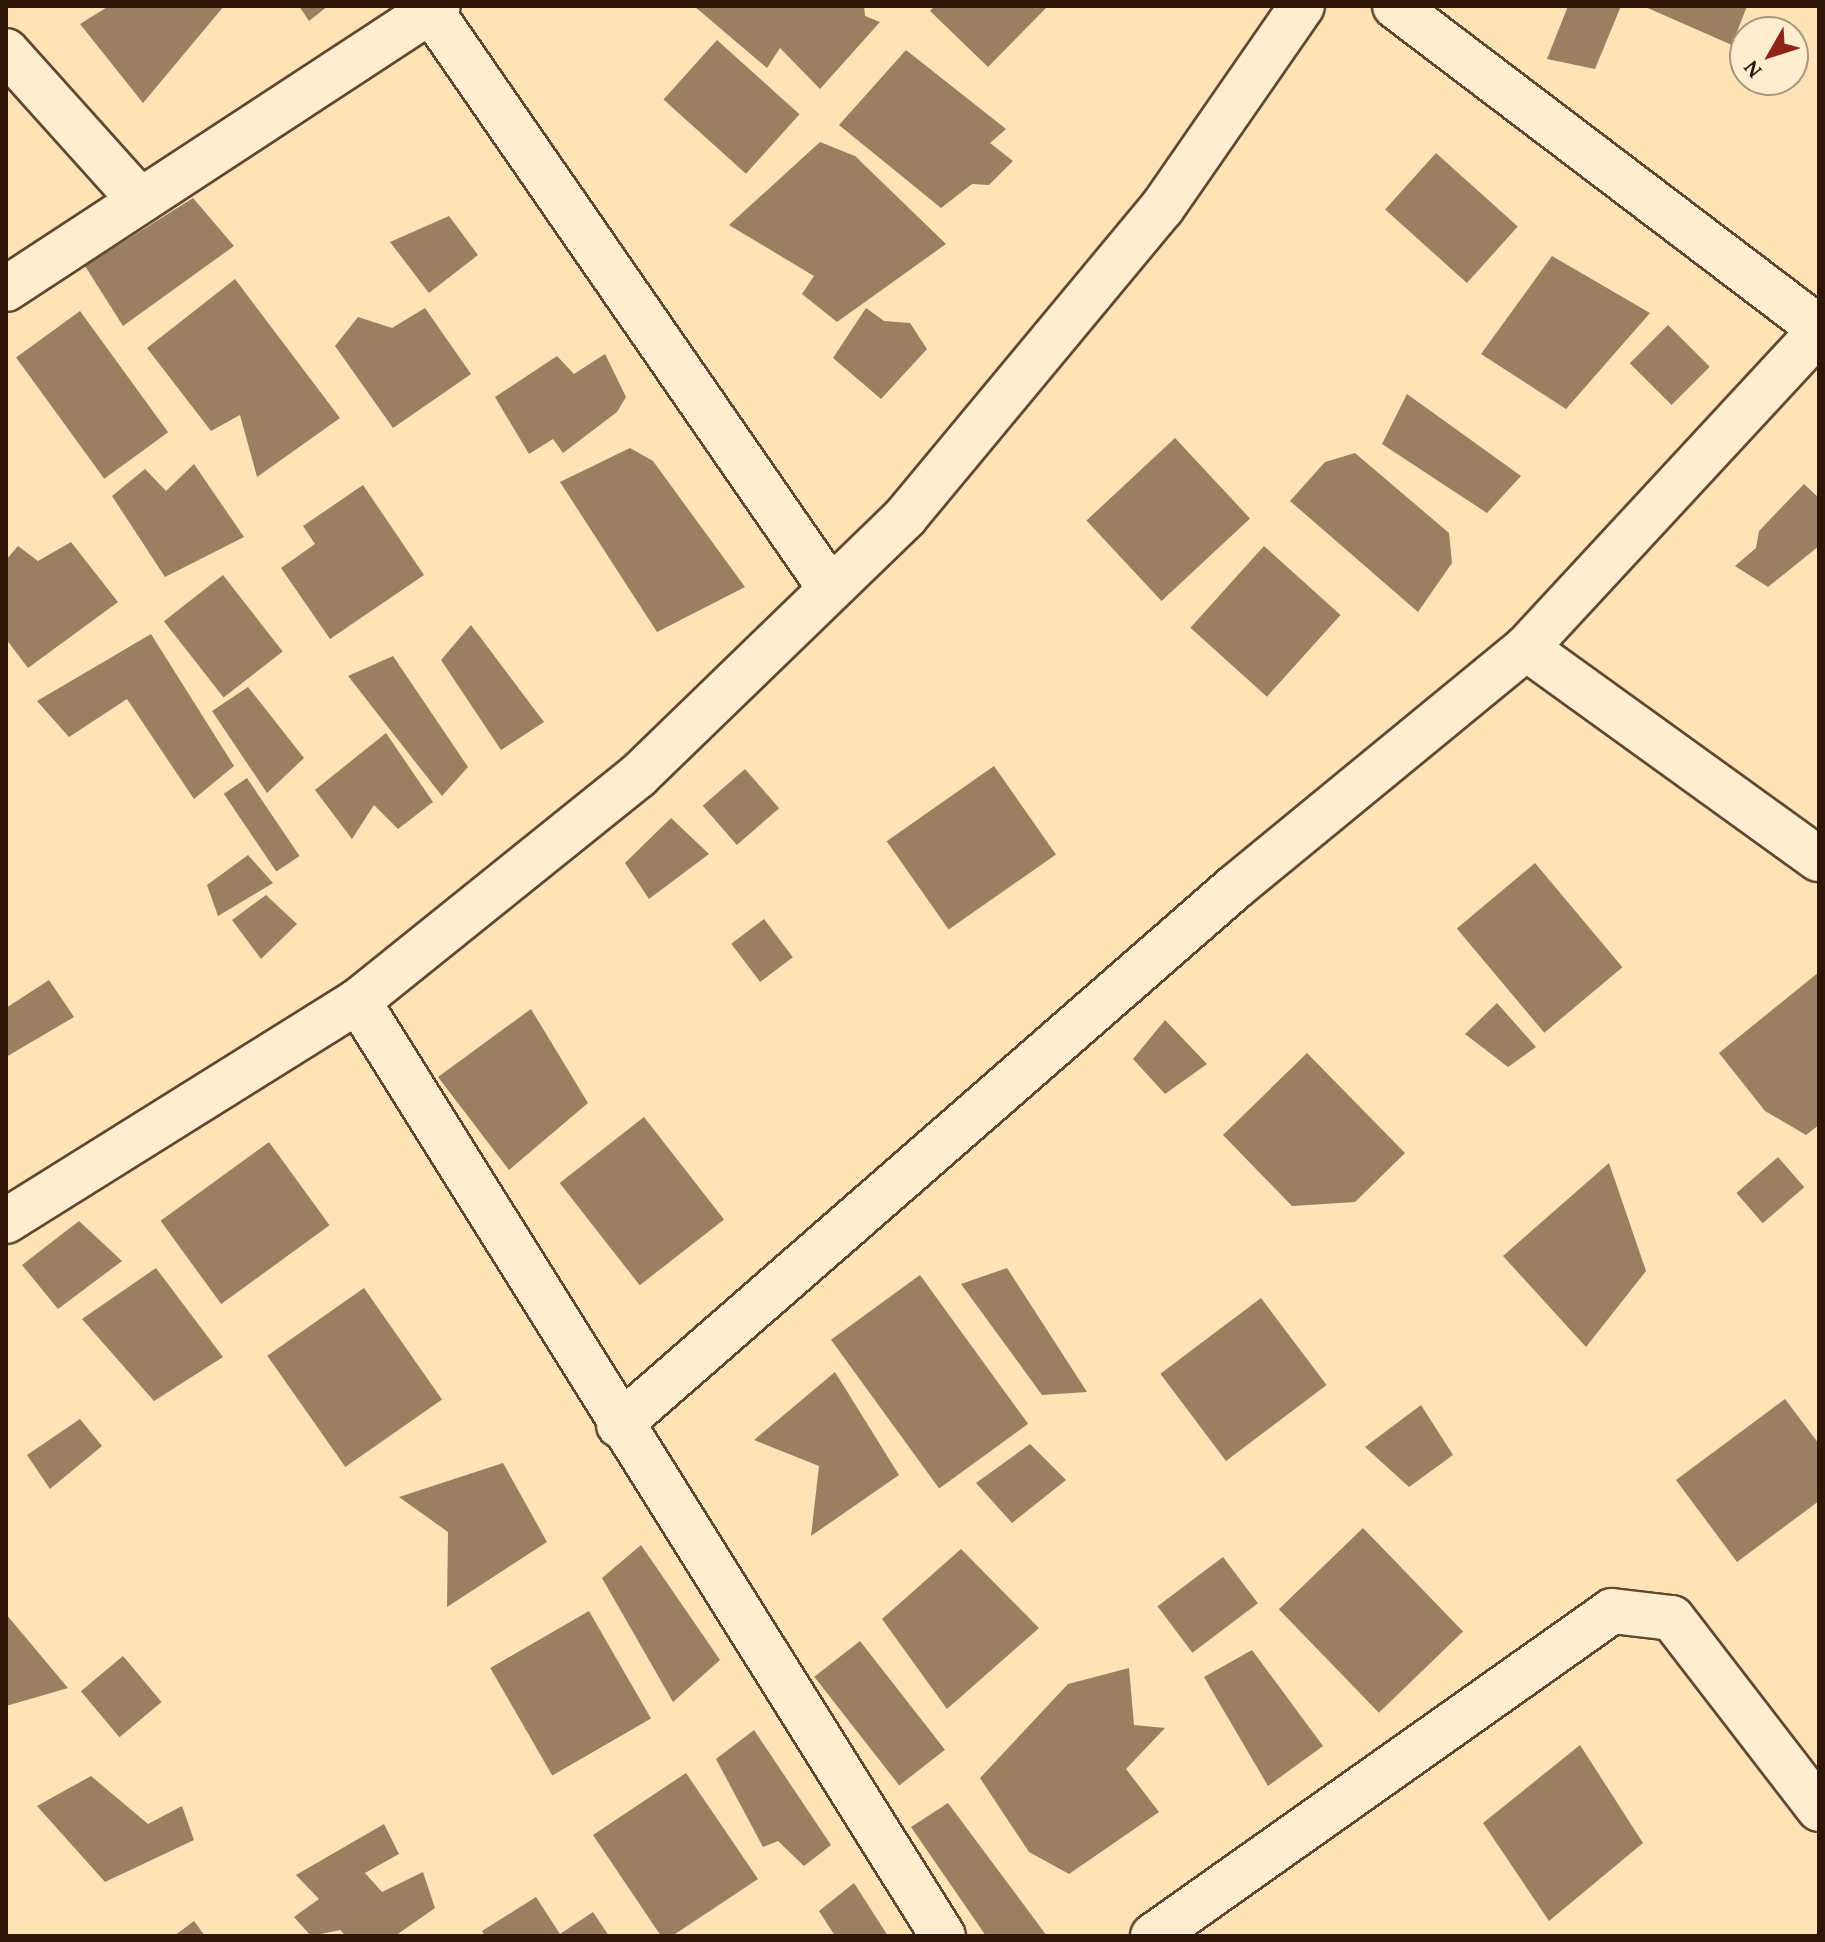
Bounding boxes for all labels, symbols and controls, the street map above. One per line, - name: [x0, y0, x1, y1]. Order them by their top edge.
- north arrow: [1729, 16, 1809, 96]
- text: N: [1735, 54, 1769, 86]

